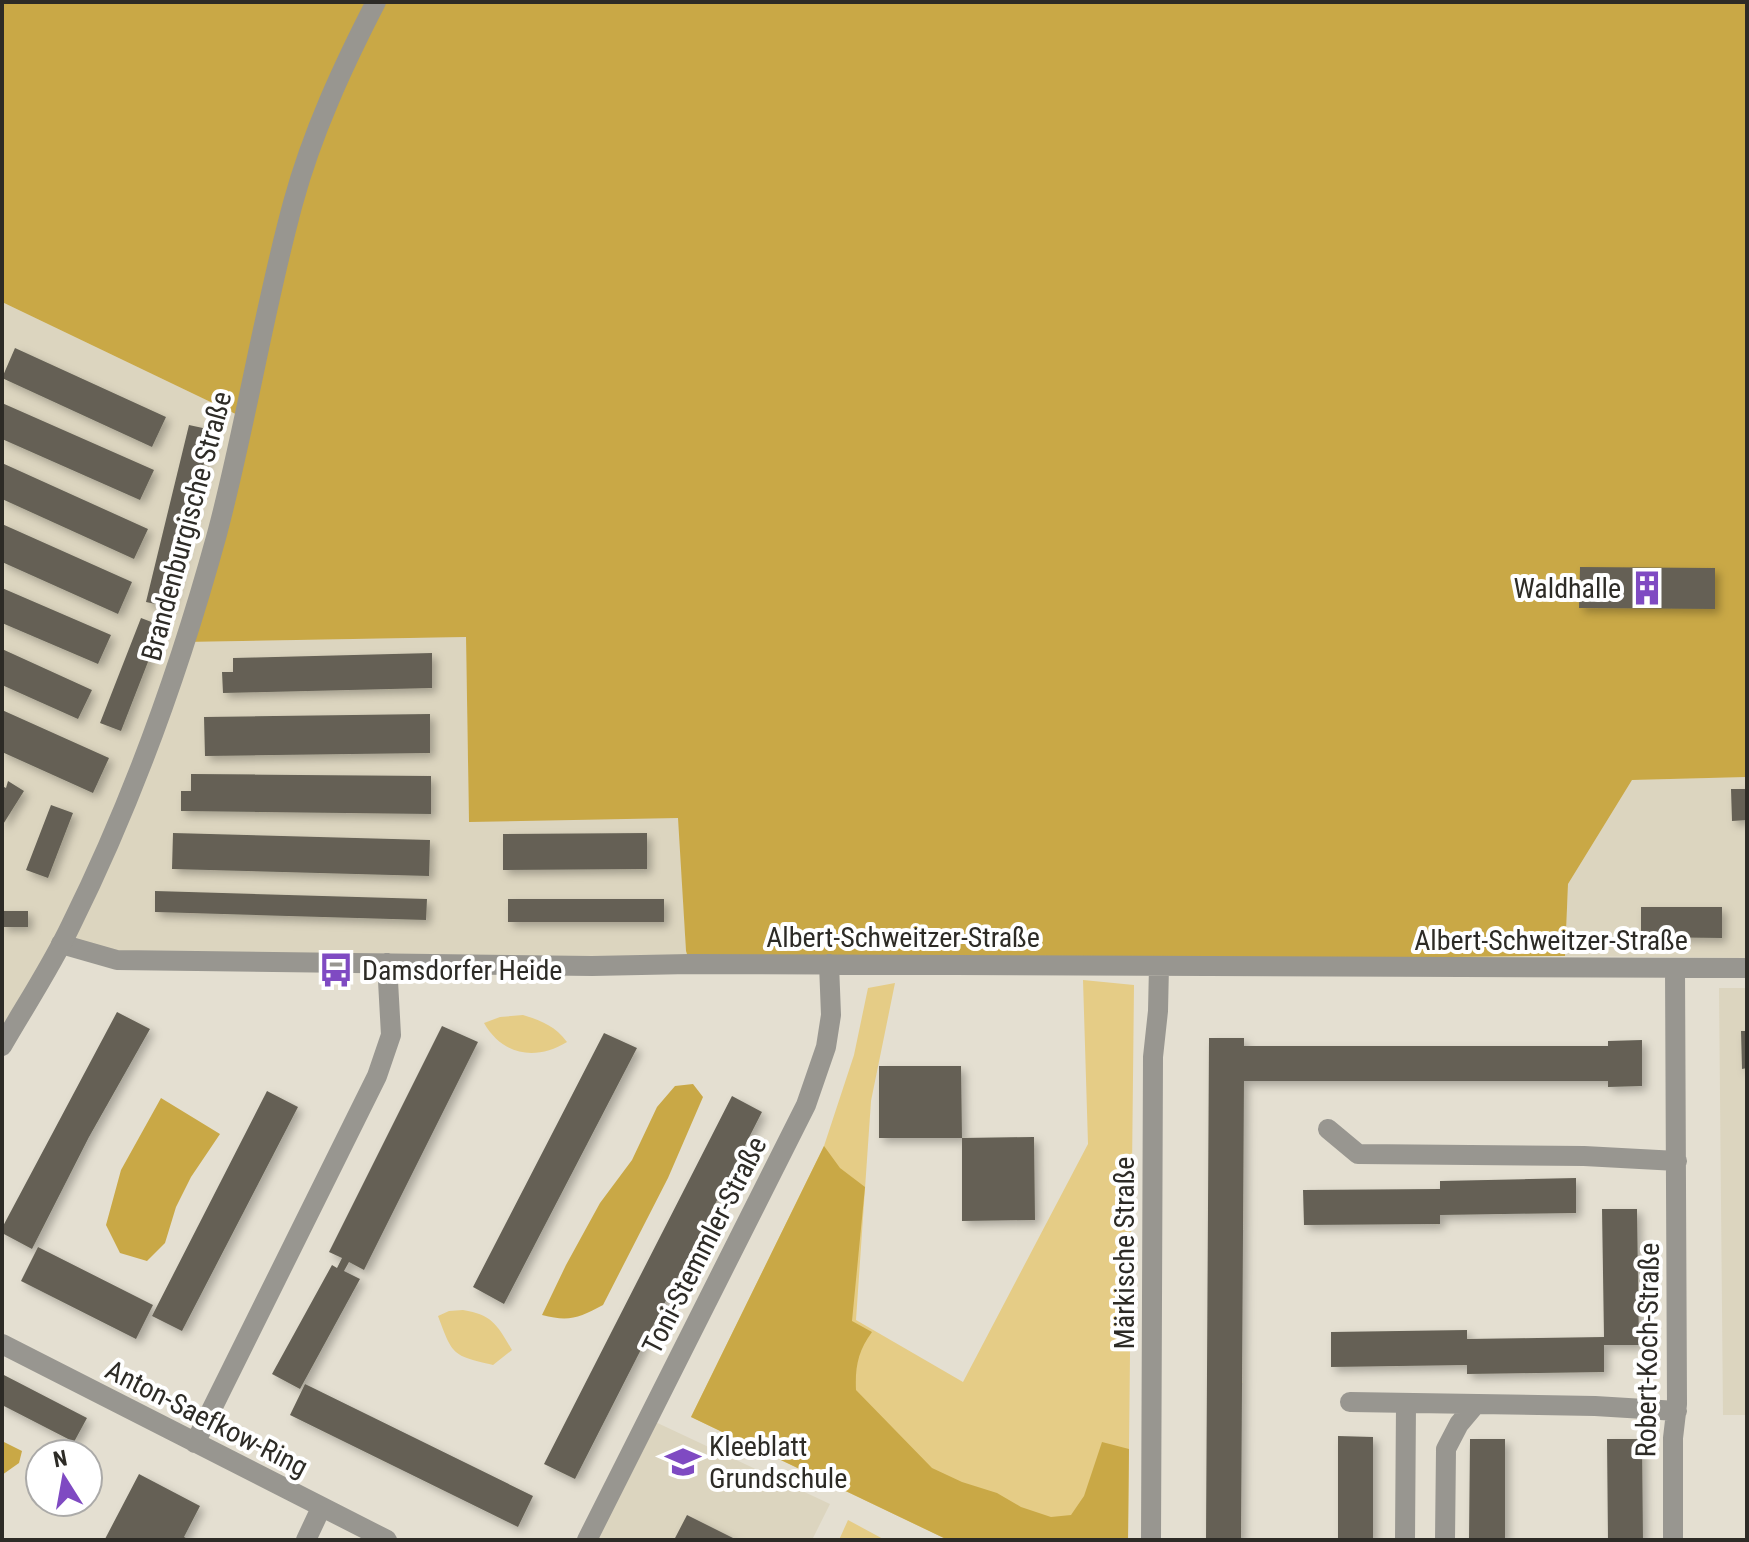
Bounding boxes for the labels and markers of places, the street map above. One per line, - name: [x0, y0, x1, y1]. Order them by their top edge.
- building icon: Waldhalle: [1628, 569, 1666, 607]
- place label: Waldhalle: [1513, 572, 1621, 605]
- bus stop icon: Damsdorfer Heide: [317, 951, 355, 989]
- place label: Damsdorfer Heide: [362, 954, 562, 987]
- place label: Kleeblatt Grundschule: [709, 1430, 847, 1495]
- school or university icon: Kleeblatt Grundschule: [664, 1443, 702, 1481]

